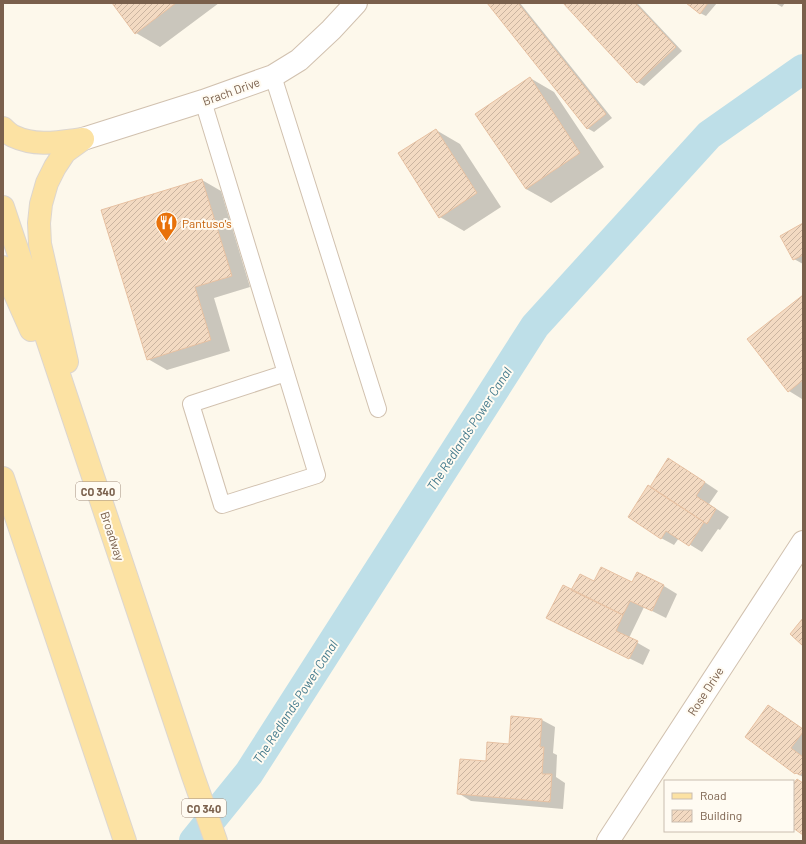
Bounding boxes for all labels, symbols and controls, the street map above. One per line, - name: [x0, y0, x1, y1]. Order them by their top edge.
- street label: Brach Drive: [200, 74, 262, 108]
- restaurant icon: Pantuso's: [153, 210, 179, 243]
- place label: Pantuso's: [182, 216, 232, 230]
- water label: The Redlands Power Canal: [423, 364, 515, 494]
- road number: CO 340: [76, 482, 120, 500]
- street label: Broadway: [98, 510, 128, 563]
- water label: The Redlands Power Canal: [249, 637, 341, 767]
- street label: Rose Drive: [684, 664, 726, 718]
- legend: [664, 780, 794, 832]
- text: Road: [700, 788, 727, 802]
- road number: CO 340: [182, 799, 226, 817]
- text: Building: [700, 808, 742, 822]

